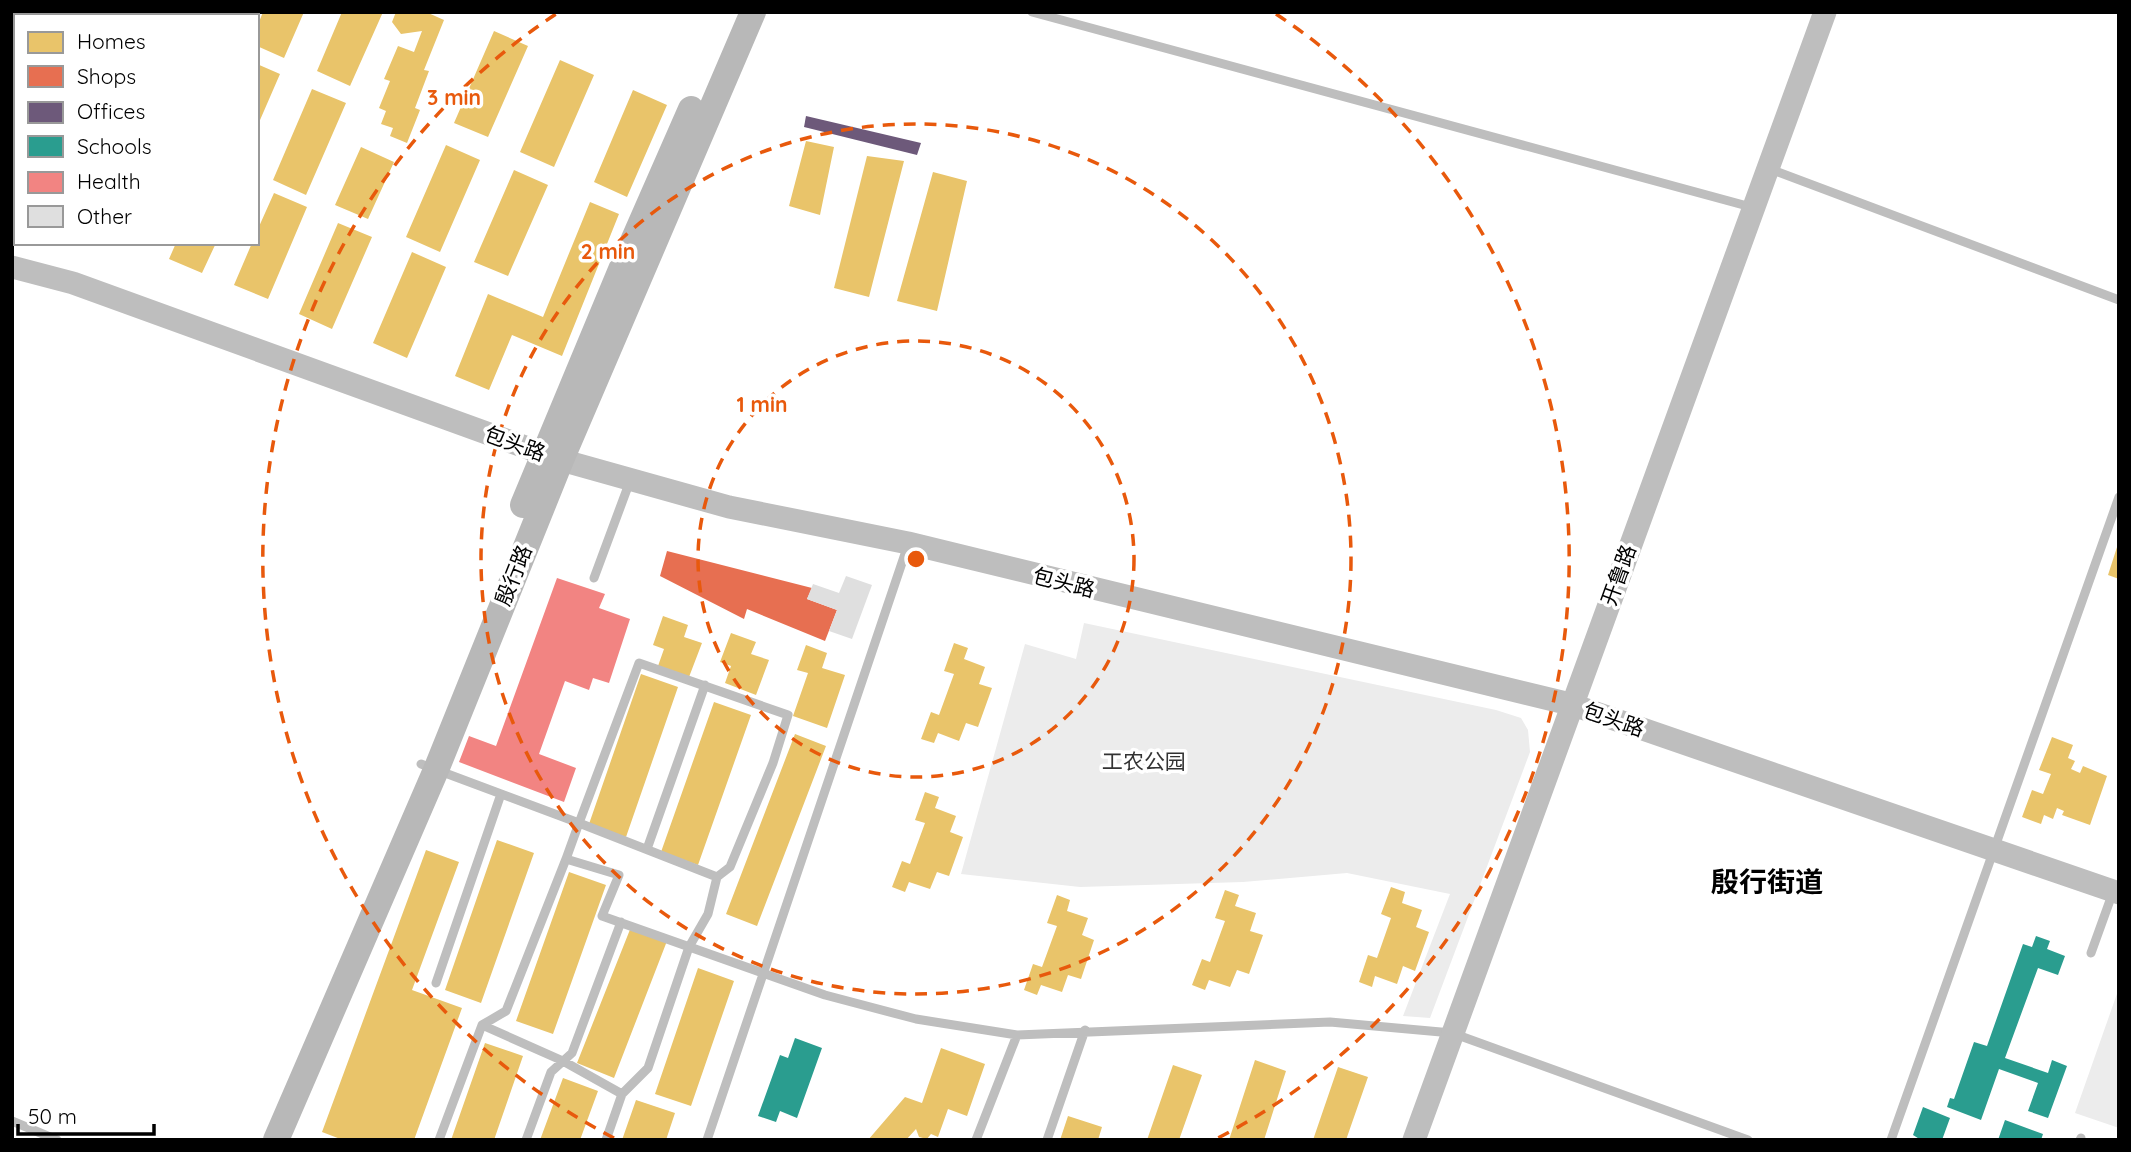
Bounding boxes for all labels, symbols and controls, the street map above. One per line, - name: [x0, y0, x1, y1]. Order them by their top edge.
- legend: [14, 14, 259, 245]
- text: Homes: [77, 28, 146, 54]
- text: Shops: [77, 63, 136, 89]
- text: 3 min: [427, 84, 481, 110]
- text: Offices: [77, 98, 145, 124]
- text: Schools: [77, 133, 152, 159]
- text: Health: [77, 168, 141, 194]
- text: Other: [77, 203, 132, 229]
- text: 2 min: [581, 238, 635, 264]
- text: 1 min: [737, 391, 787, 417]
- street label: 包头路: [481, 420, 549, 466]
- street label: 殷行路: [489, 541, 537, 609]
- street label: 开鲁路: [1595, 541, 1641, 609]
- centre of rings: [904, 547, 928, 571]
- street label: 包头路: [1030, 562, 1098, 602]
- street label: 包头路: [1580, 696, 1648, 742]
- park label: 工农公园: [1102, 748, 1186, 774]
- district label: 殷行街道: [1711, 864, 1823, 899]
- scale bar: [18, 1092, 154, 1136]
- text: 50 m: [28, 1103, 77, 1129]

